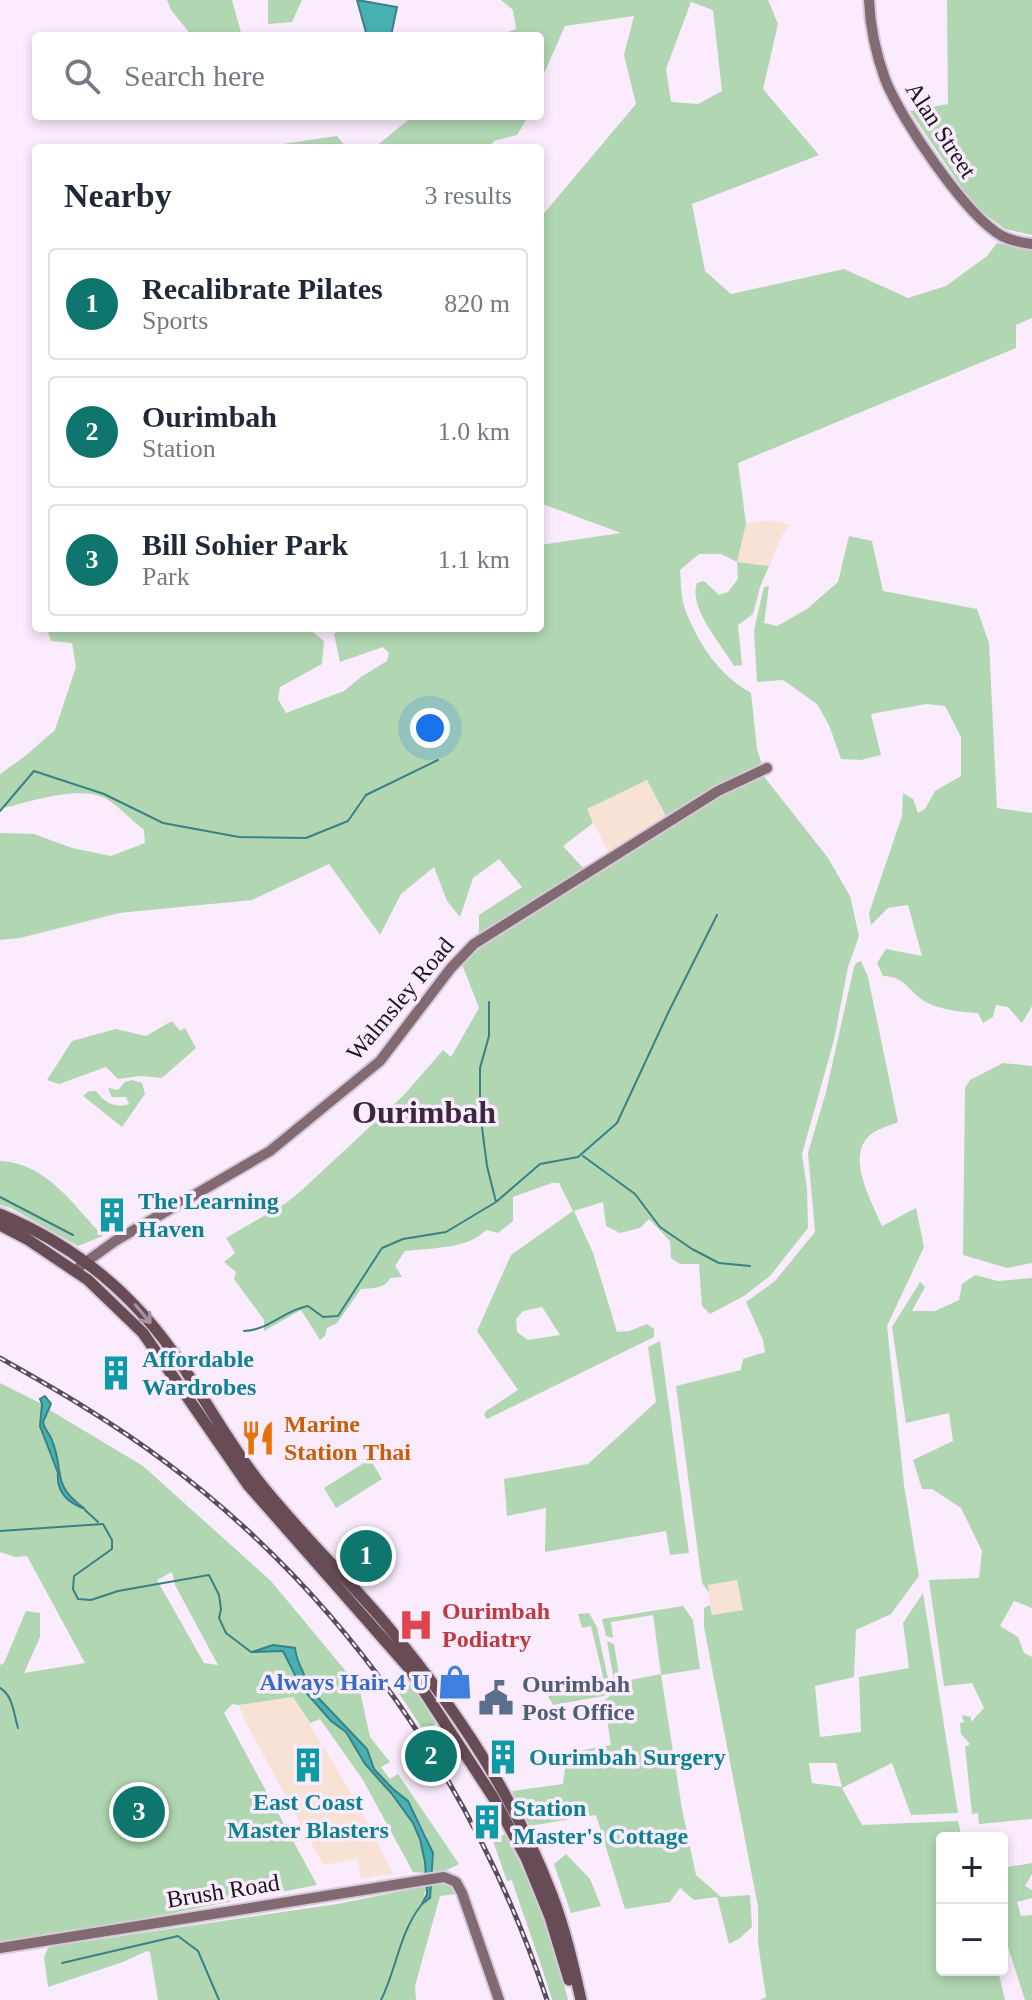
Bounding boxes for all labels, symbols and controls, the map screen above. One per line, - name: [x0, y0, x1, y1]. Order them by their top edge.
- search box: [32, 32, 544, 120]
- icon: search: [60, 54, 104, 98]
- text: Search here: [124, 59, 265, 92]
- street label: Alan Street: [901, 77, 982, 183]
- text: Nearby: [64, 177, 172, 214]
- text: 3 results: [425, 181, 512, 210]
- text: Recalibrate Pilates: [142, 272, 383, 305]
- text: 1: [86, 289, 99, 318]
- text: 820 m: [444, 289, 510, 318]
- text: Sports: [142, 306, 208, 335]
- text: Ourimbah: [142, 400, 277, 433]
- text: 2: [86, 417, 99, 446]
- text: 1.0 km: [438, 417, 510, 446]
- text: Station: [142, 434, 216, 463]
- text: Bill Sohier Park: [142, 528, 348, 561]
- text: 3: [86, 545, 99, 574]
- text: 1.1 km: [438, 545, 510, 574]
- text: Park: [142, 562, 190, 591]
- your location: [410, 708, 450, 748]
- street label: Walmsley Road: [341, 932, 459, 1066]
- district label: Ourimbah: [352, 1094, 496, 1130]
- place label: The Learning Haven: [138, 1188, 279, 1242]
- building icon: The Learning Haven: [93, 1196, 131, 1234]
- one-way arrow: [134, 1303, 152, 1324]
- place label: Affordable Wardrobes: [142, 1346, 256, 1400]
- building icon: Affordable Wardrobes: [97, 1354, 135, 1392]
- place label: Marine Station Thai: [284, 1411, 411, 1465]
- restaurant icon: Marine Station Thai: [239, 1419, 277, 1457]
- pin: 1: [340, 1526, 392, 1586]
- place label: Ourimbah Podiatry: [442, 1598, 550, 1652]
- hospital icon: Ourimbah Podiatry: [397, 1606, 435, 1644]
- shop icon: Always Hair 4 U: [436, 1663, 474, 1701]
- place label: Always Hair 4 U: [259, 1669, 429, 1695]
- place label: Ourimbah Post Office: [522, 1671, 635, 1725]
- public building icon: Ourimbah Post Office: [477, 1679, 515, 1717]
- pin: 2: [405, 1726, 457, 1786]
- building icon: Ourimbah Surgery: [484, 1738, 522, 1776]
- place label: Ourimbah Surgery: [529, 1744, 726, 1770]
- building icon: East Coast Master Blasters: [289, 1746, 327, 1784]
- pin: 3: [113, 1782, 165, 1842]
- place label: East Coast Master Blasters: [227, 1789, 389, 1843]
- place label: Station Master's Cottage: [513, 1795, 689, 1849]
- building icon: Station Master's Cottage: [468, 1803, 506, 1841]
- map controls: [936, 1832, 1008, 1976]
- button: +: [936, 1832, 1008, 1904]
- street label: Brush Road: [165, 1869, 281, 1913]
- button: −: [936, 1904, 1008, 1976]

